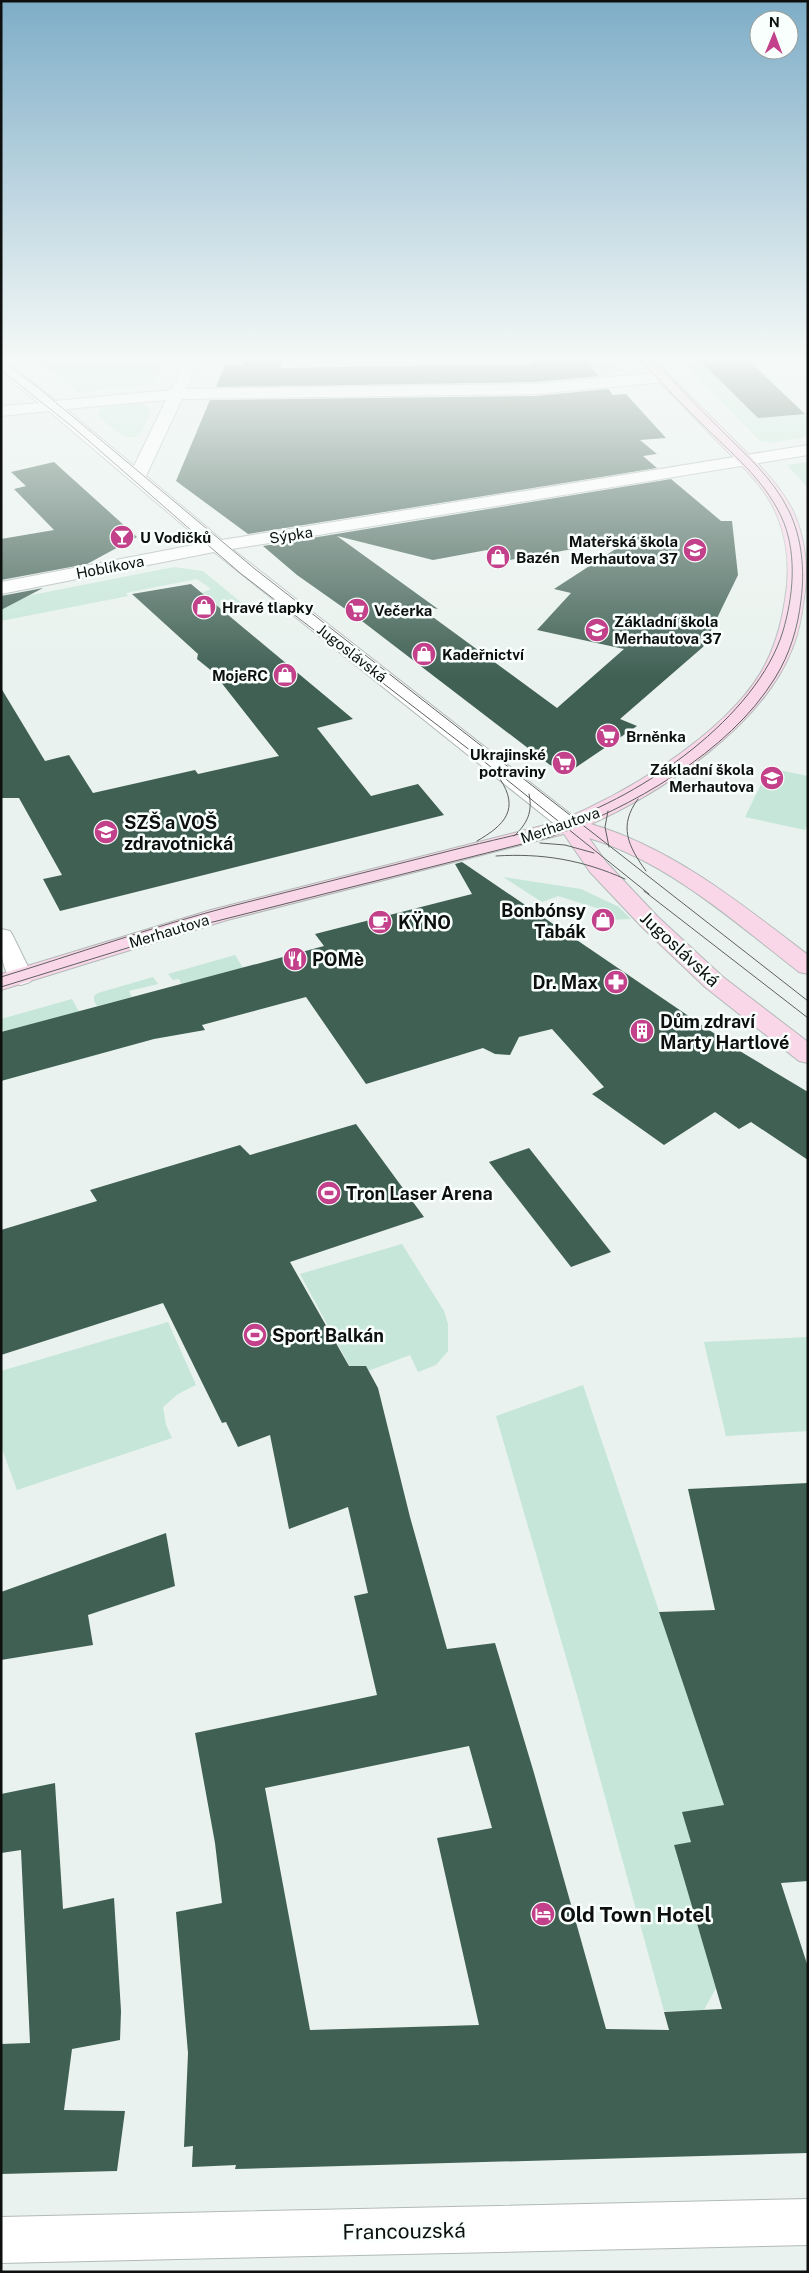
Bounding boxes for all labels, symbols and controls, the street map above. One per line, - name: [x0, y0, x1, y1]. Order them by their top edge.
- north arrow: [749, 10, 799, 60]
- text: N: [769, 14, 780, 30]
- street label: Sýpka: [268, 523, 314, 547]
- bar icon: U Vodičků: [109, 524, 135, 550]
- place label: U Vodičků: [140, 529, 211, 546]
- place label: Mateřská škola Merhautova 37: [569, 533, 678, 567]
- school or university icon: Mateřská škola Merhautova 37: [682, 537, 708, 563]
- shop icon: Bazén: [485, 544, 511, 570]
- place label: Bazén: [516, 549, 560, 566]
- street label: Hoblíkova: [74, 552, 146, 582]
- shop icon: Hravé tlapky: [191, 594, 217, 620]
- supermarket icon: Večerka: [344, 597, 370, 623]
- place label: Hravé tlapky: [222, 599, 314, 616]
- place label: Večerka: [374, 602, 432, 619]
- place label: Základní škola Merhautova 37: [614, 613, 722, 647]
- school or university icon: Základní škola Merhautova 37: [584, 617, 610, 643]
- street label: Jugoslávská: [314, 621, 390, 685]
- shop icon: Kadeřnictví: [411, 641, 437, 667]
- place label: Kadeřnictví: [442, 646, 525, 663]
- shop icon: MojeRC: [272, 662, 298, 688]
- place label: MojeRC: [212, 667, 268, 684]
- supermarket icon: Brněnka: [595, 723, 621, 749]
- place label: Brněnka: [626, 728, 686, 745]
- place label: Ukrajinské potraviny: [470, 746, 547, 780]
- supermarket icon: Ukrajinské potraviny: [551, 750, 577, 776]
- place label: Základní škola Merhautova: [650, 761, 754, 795]
- school or university icon: Základní škola Merhautova: [759, 765, 785, 791]
- street label: Merhautova: [518, 803, 602, 847]
- place label: SZŠ a VOŠ zdravotnická: [124, 811, 233, 854]
- school or university icon: SZŠ a VOŠ zdravotnická: [93, 819, 119, 845]
- place label: Bonbónsy Tabák: [501, 900, 587, 942]
- shop icon: Bonbónsy Tabák: [590, 907, 616, 933]
- street label: Jugoslávská: [636, 907, 724, 991]
- cafe icon: KŸNO: [367, 909, 393, 935]
- street label: Merhautova: [127, 911, 211, 951]
- place label: KŸNO: [398, 911, 451, 933]
- restaurant icon: POMè: [282, 946, 308, 972]
- place label: POMè: [312, 949, 364, 970]
- pharmacy icon: Dr. Max: [603, 969, 629, 995]
- place label: Dr. Max: [533, 972, 598, 993]
- place label: Dům zdraví Marty Hartlové: [660, 1011, 789, 1053]
- building icon: Dům zdraví Marty Hartlové: [629, 1018, 655, 1044]
- sports icon: Tron Laser Arena: [316, 1180, 342, 1206]
- place label: Tron Laser Arena: [346, 1183, 493, 1204]
- sports icon: Sport Balkán: [242, 1322, 268, 1348]
- place label: Sport Balkán: [272, 1325, 384, 1346]
- hotel icon: Old Town Hotel: [530, 1901, 556, 1927]
- place label: Old Town Hotel: [560, 1902, 711, 1927]
- street label: Francouzská: [342, 2217, 466, 2245]

